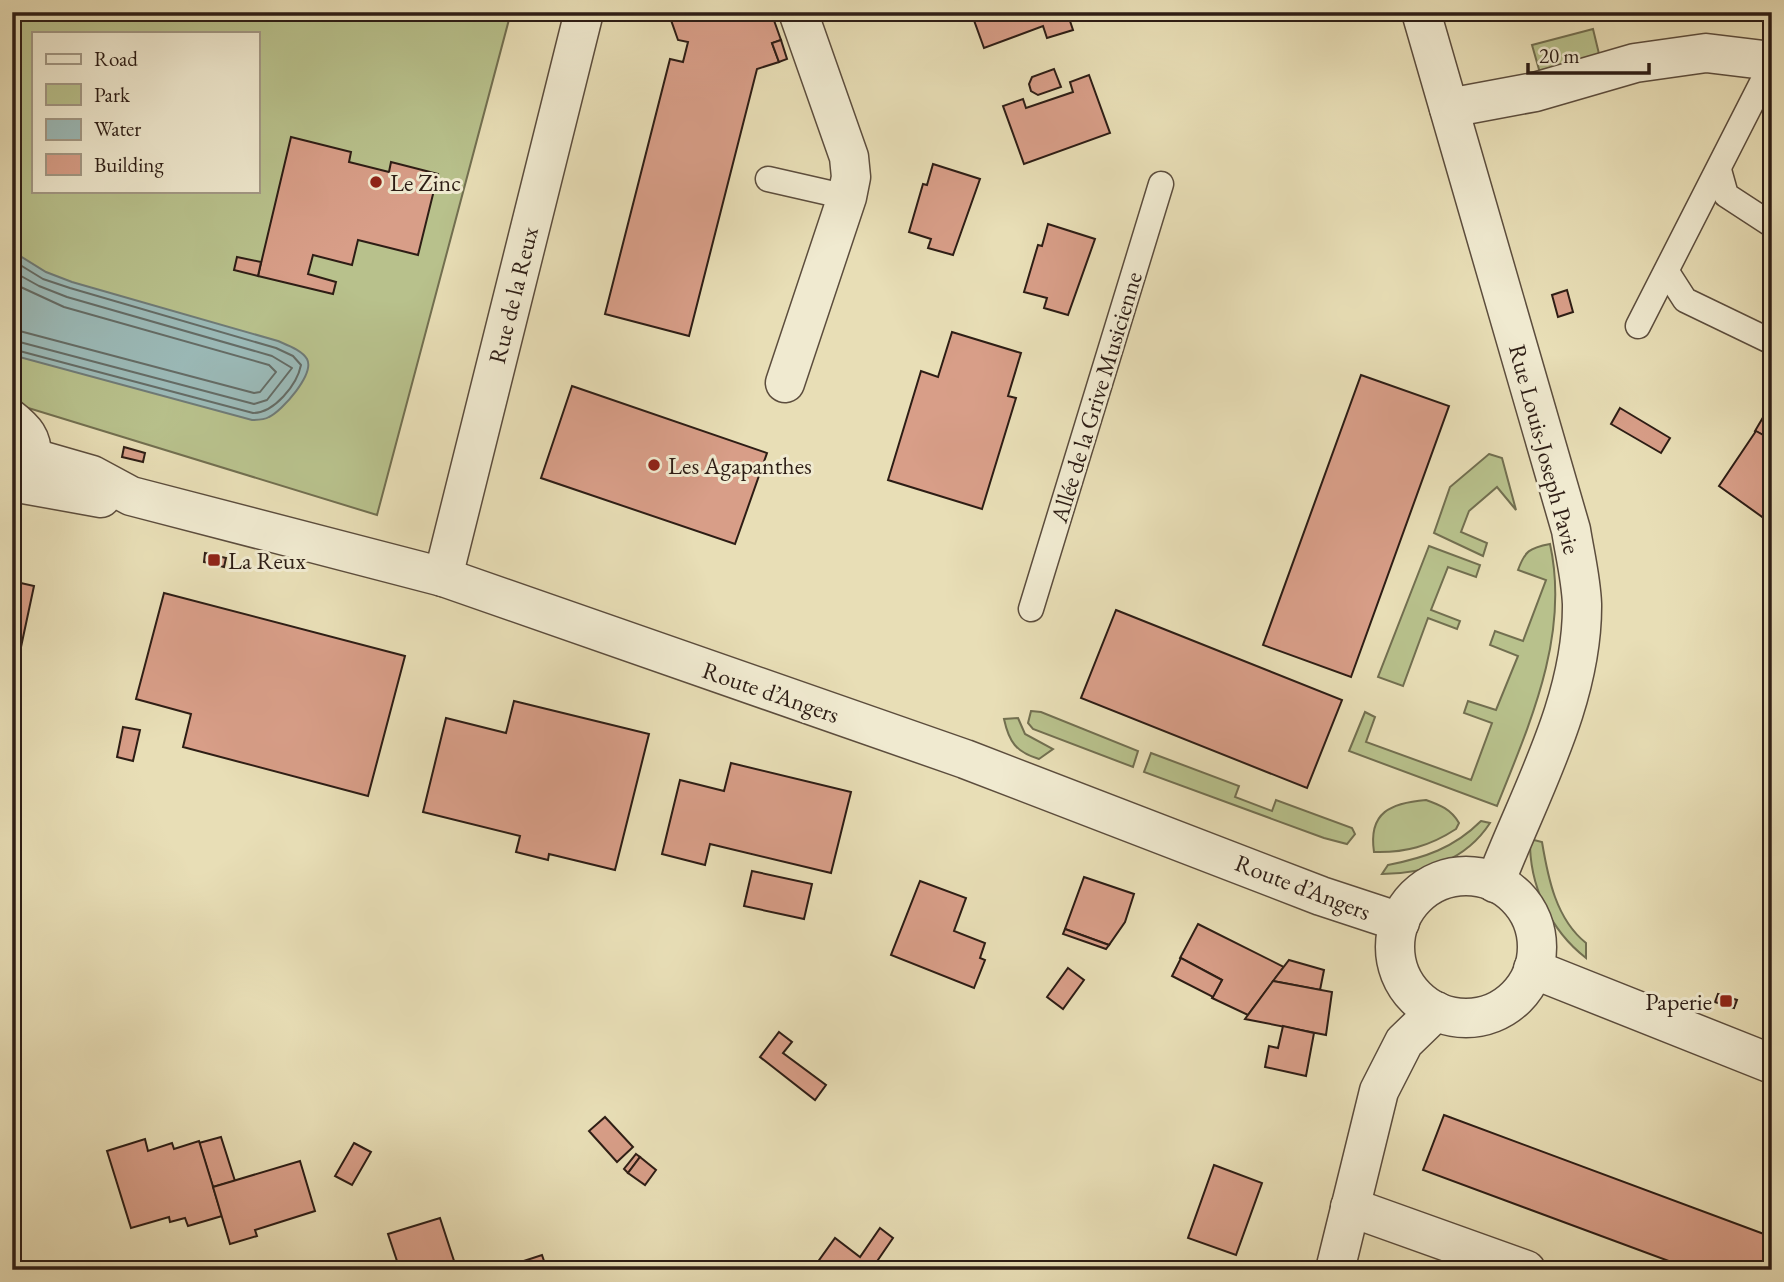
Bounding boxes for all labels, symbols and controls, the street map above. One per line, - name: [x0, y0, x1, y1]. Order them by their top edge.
- legend: [32, 32, 259, 192]
- scale bar: [1528, 32, 1649, 76]
- text: 20 m: [1539, 42, 1580, 69]
- text: Road: [94, 45, 138, 72]
- text: Park: [94, 81, 131, 108]
- text: Water: [94, 115, 141, 142]
- text: Building: [94, 151, 164, 178]
- place label: Le Zinc: [390, 167, 461, 198]
- marker: Le Zinc: [368, 174, 384, 190]
- street label: Rue de la Reux: [481, 223, 545, 367]
- street label: Allée de la Grive Musicienne: [1043, 268, 1149, 527]
- street label: Rue Louis-Joseph Pavie: [1502, 341, 1588, 557]
- place label: Les Agapanthes: [668, 450, 812, 481]
- marker: Les Agapanthes: [646, 457, 662, 473]
- place label: La Reux: [228, 545, 307, 576]
- marker: La Reux: [206, 552, 222, 568]
- street label: Route d’Angers: [699, 654, 843, 730]
- street label: Route d’Angers: [1231, 847, 1375, 927]
- place label: Paperie: [1645, 986, 1712, 1017]
- marker: Paperie: [1718, 993, 1734, 1009]

